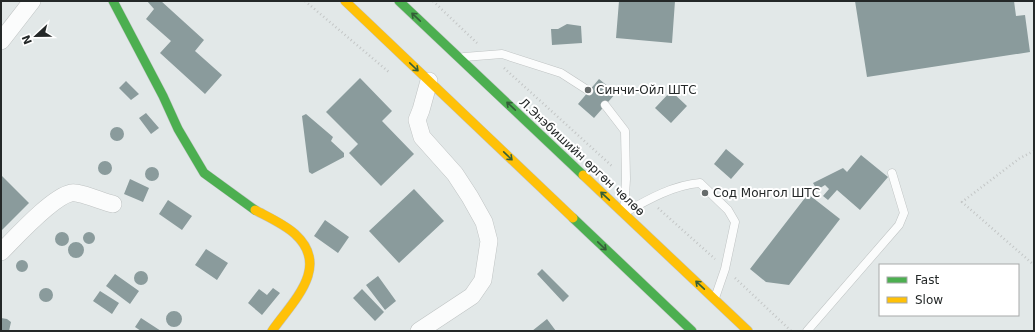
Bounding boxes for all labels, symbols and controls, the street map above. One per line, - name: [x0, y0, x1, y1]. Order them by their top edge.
- one-way arrow: [411, 12, 421, 22]
- north arrow: [16, 16, 56, 56]
- text: N: [19, 33, 35, 46]
- one-way arrow: [409, 62, 419, 71]
- place label: Синчи-Ойл ШТС: [596, 83, 697, 97]
- marker: Синчи-Ойл ШТС: [583, 85, 593, 95]
- street label: Л.Энэбишийн өргөн чөлөө: [516, 95, 648, 219]
- one-way arrow: [506, 102, 516, 111]
- one-way arrow: [503, 151, 513, 161]
- place label: Сод Монгол ШТС: [713, 186, 820, 200]
- marker: Сод Монгол ШТС: [700, 188, 710, 198]
- one-way arrow: [600, 191, 610, 201]
- one-way arrow: [597, 241, 607, 250]
- legend: [879, 264, 1019, 316]
- text: Fast: [915, 273, 939, 287]
- one-way arrow: [695, 280, 705, 290]
- text: Slow: [915, 293, 943, 307]

